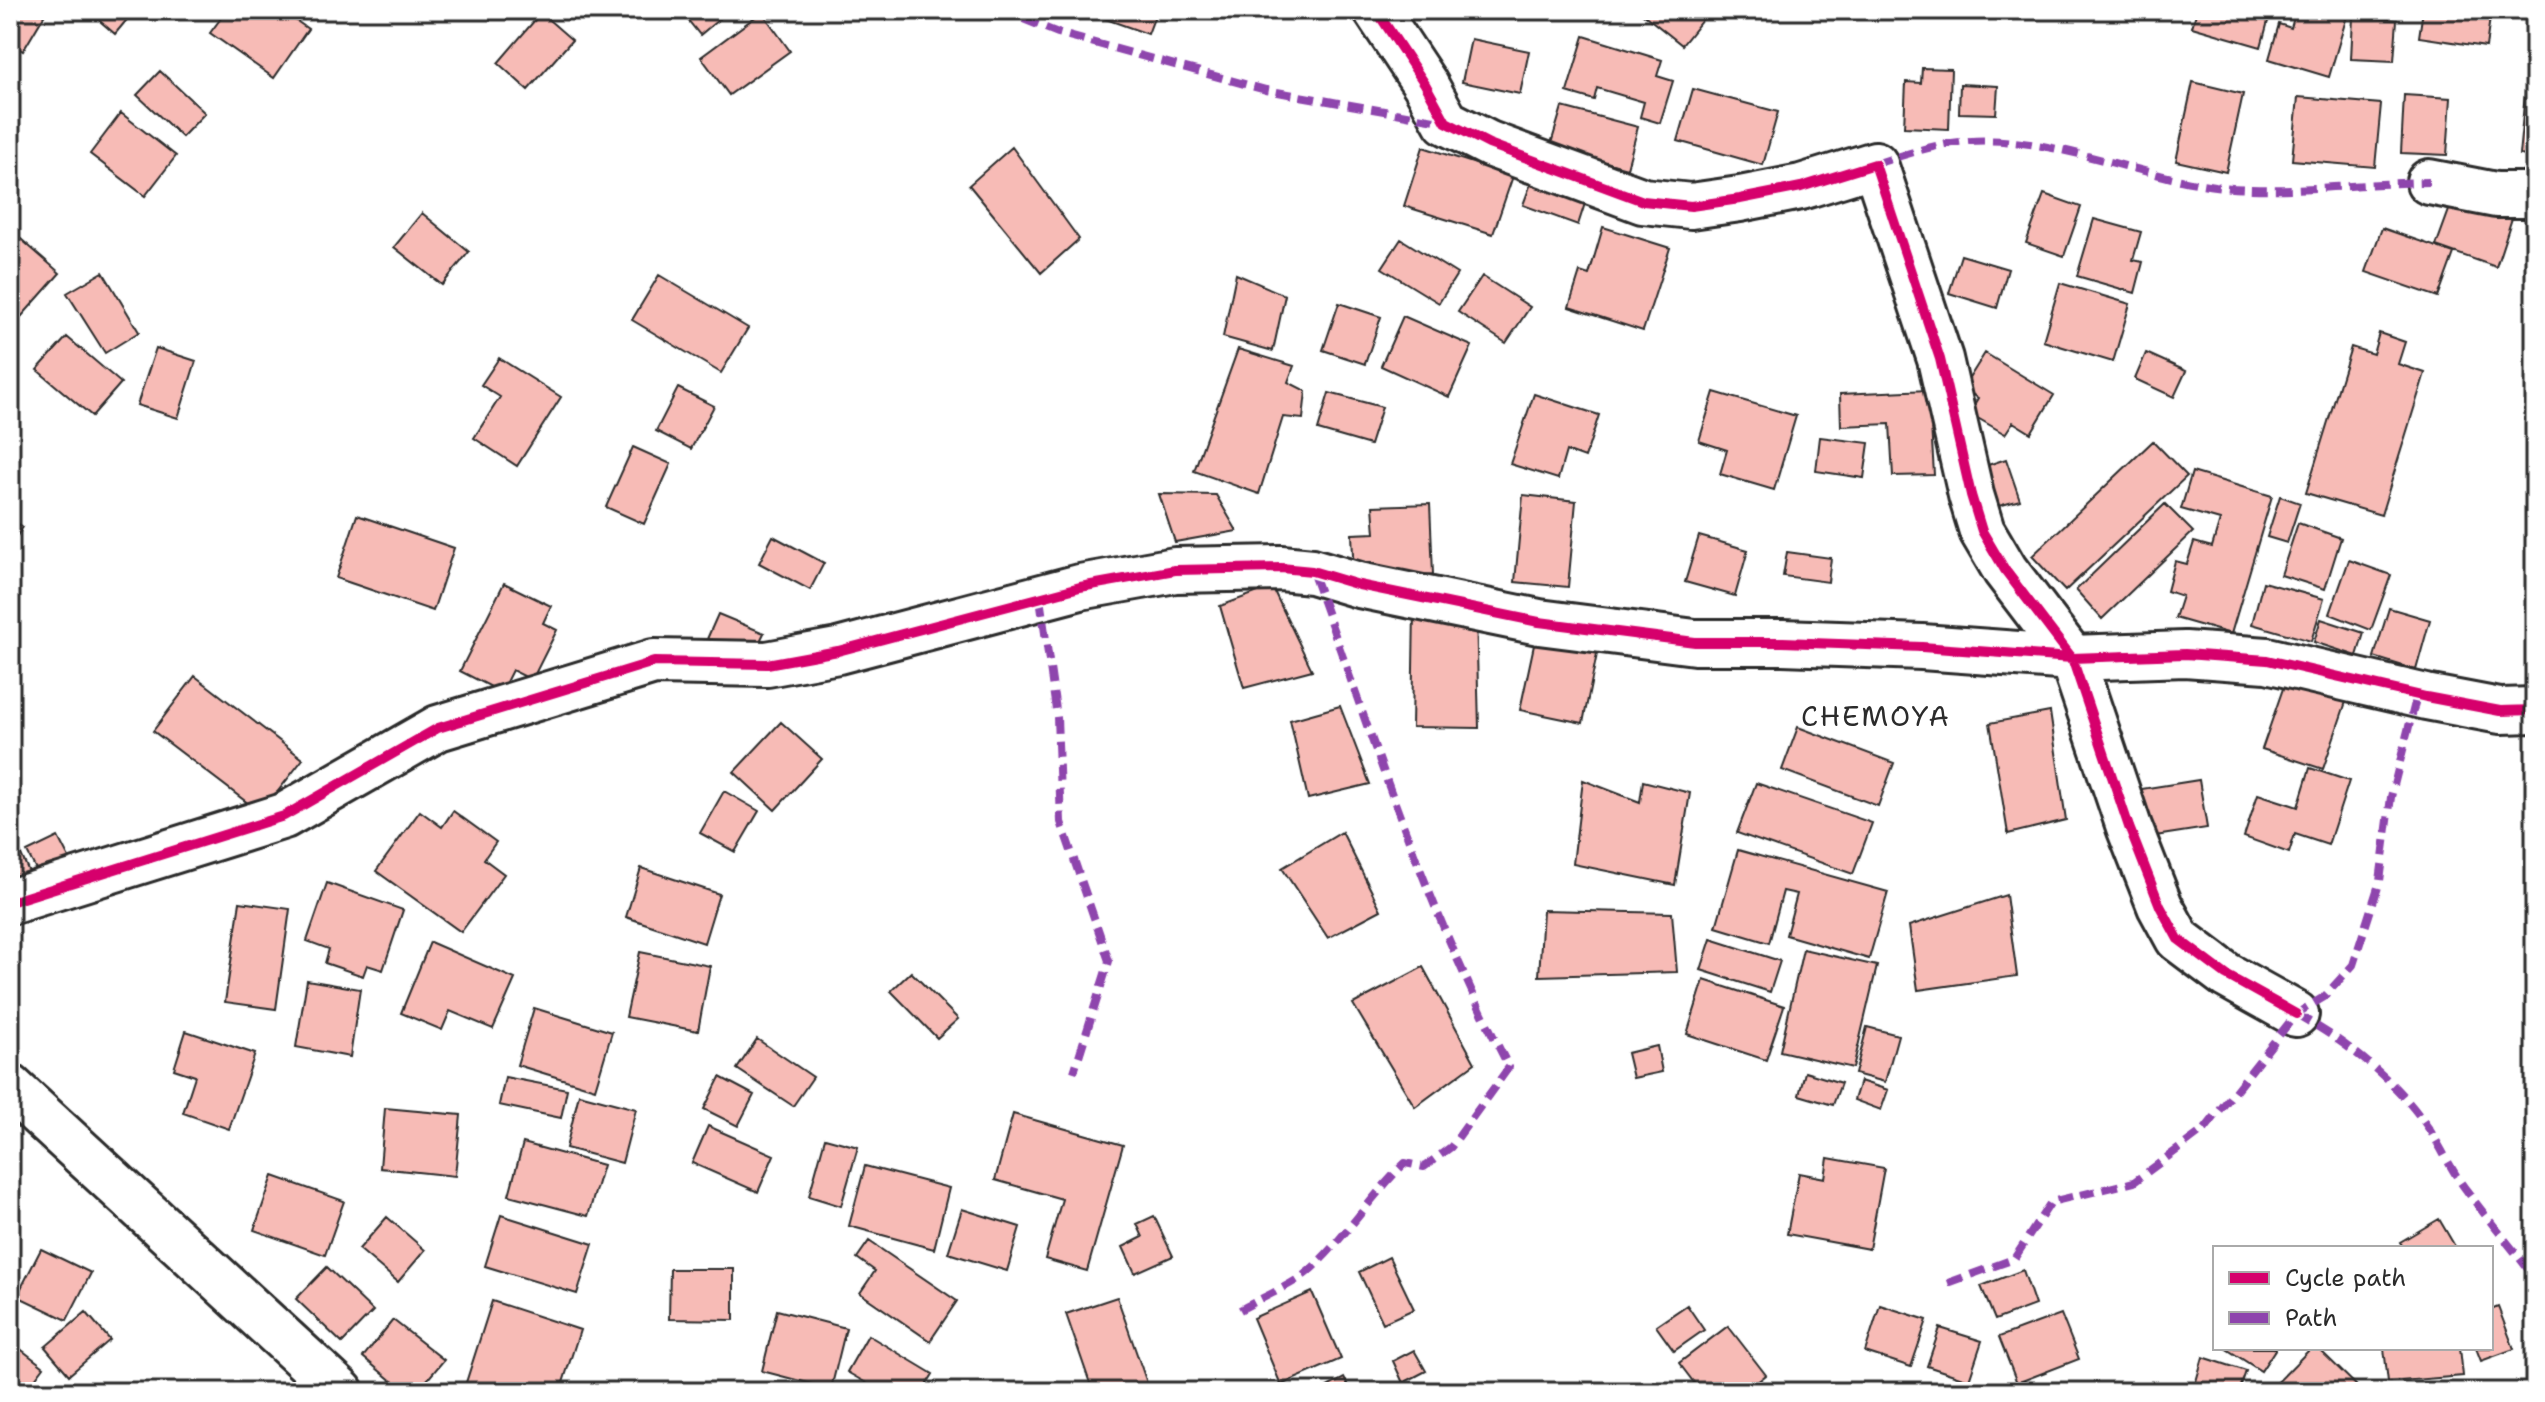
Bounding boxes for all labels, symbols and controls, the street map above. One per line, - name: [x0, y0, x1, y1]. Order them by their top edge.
- district label: CHEMOYA: [1801, 697, 1951, 735]
- legend: [2213, 1246, 2493, 1350]
- text: Cycle path: [2285, 1262, 2406, 1294]
- text: Path: [2285, 1302, 2337, 1334]

